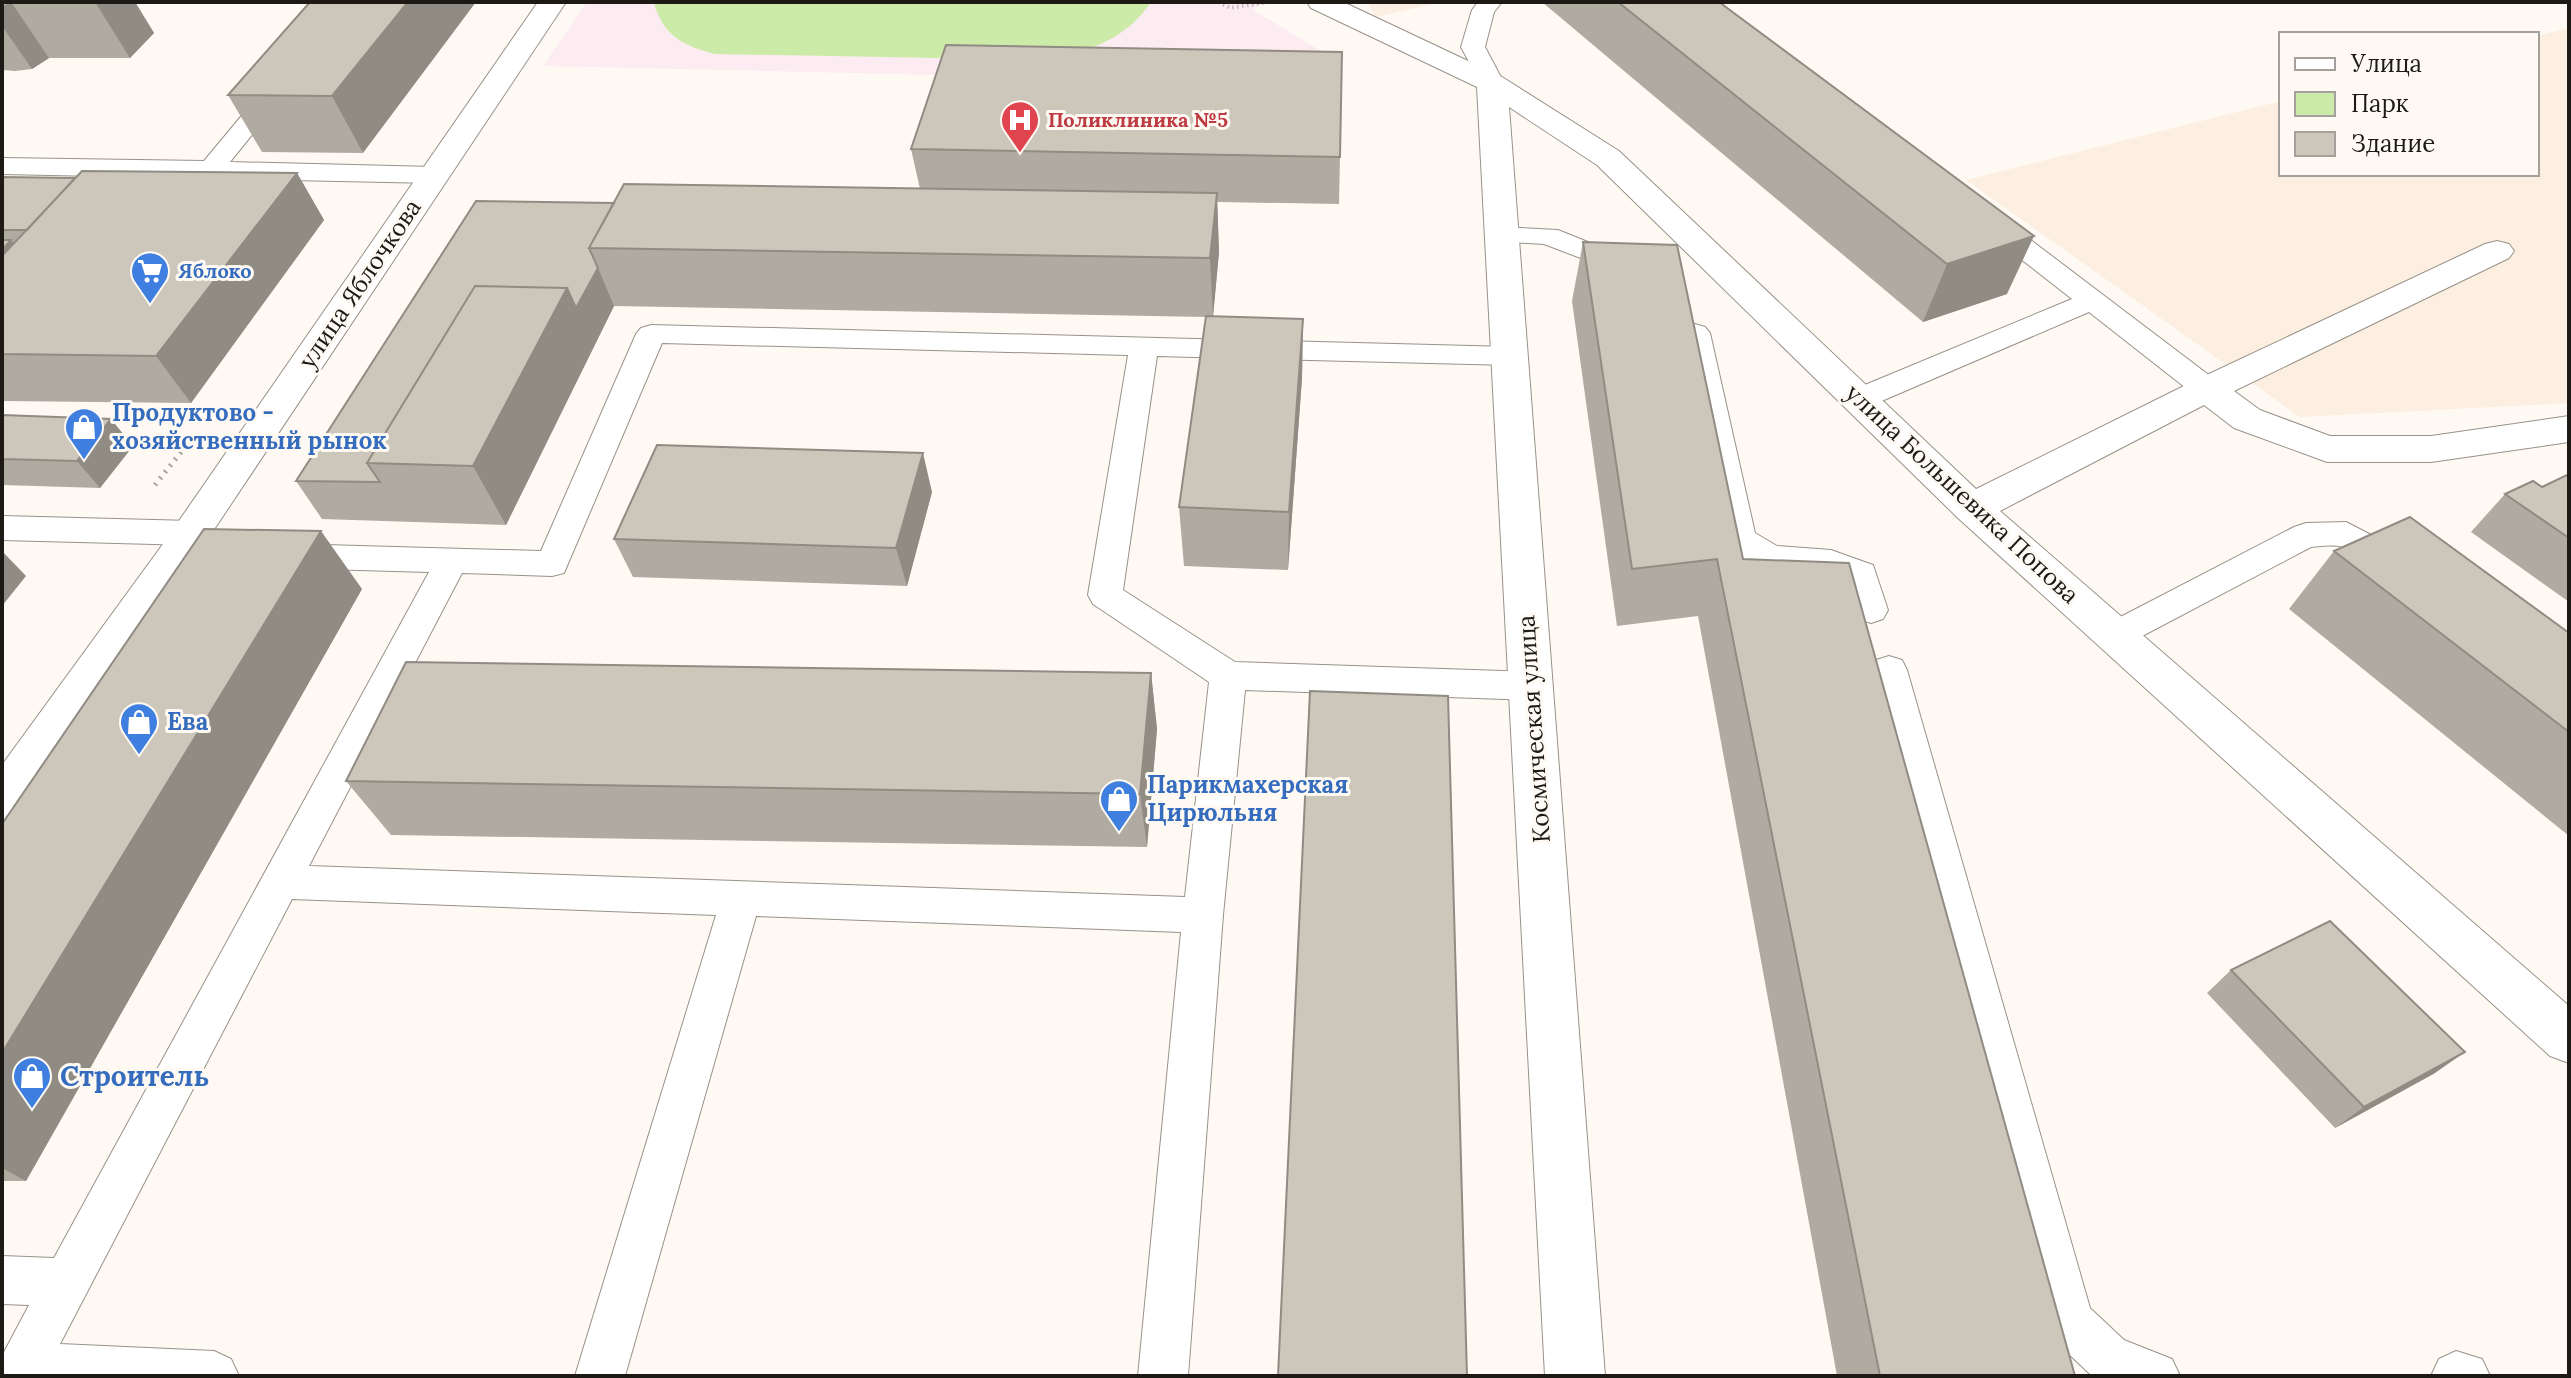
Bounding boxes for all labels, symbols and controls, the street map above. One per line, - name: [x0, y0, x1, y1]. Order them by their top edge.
- legend: [2279, 32, 2539, 176]
- text: Улица: [2350, 48, 2422, 79]
- text: Парк: [2351, 88, 2409, 119]
- hospital icon: Поликлиника №5: [999, 99, 1041, 154]
- place label: Поликлиника №5: [1048, 107, 1228, 132]
- text: Здание: [2351, 128, 2435, 159]
- street label: улица Яблочкова: [291, 193, 428, 374]
- supermarket icon: Яблоко: [129, 250, 171, 305]
- place label: Яблоко: [178, 258, 251, 283]
- street label: улица Большевика Попова: [1839, 377, 2086, 610]
- place label: Продуктово - хозяйственный рынок: [112, 397, 387, 456]
- shop icon: Продуктово - хозяйственный рынок: [63, 406, 105, 461]
- street label: Космическая улица: [1510, 614, 1557, 844]
- shop icon: Ева: [118, 701, 160, 756]
- place label: Ева: [167, 706, 209, 737]
- place label: Парикмахерская Цирюльня: [1147, 769, 1348, 828]
- shop icon: Парикмахерская Цирюльня: [1098, 778, 1140, 833]
- shop icon: Строитель: [11, 1055, 53, 1110]
- place label: Строитель: [60, 1058, 209, 1094]

